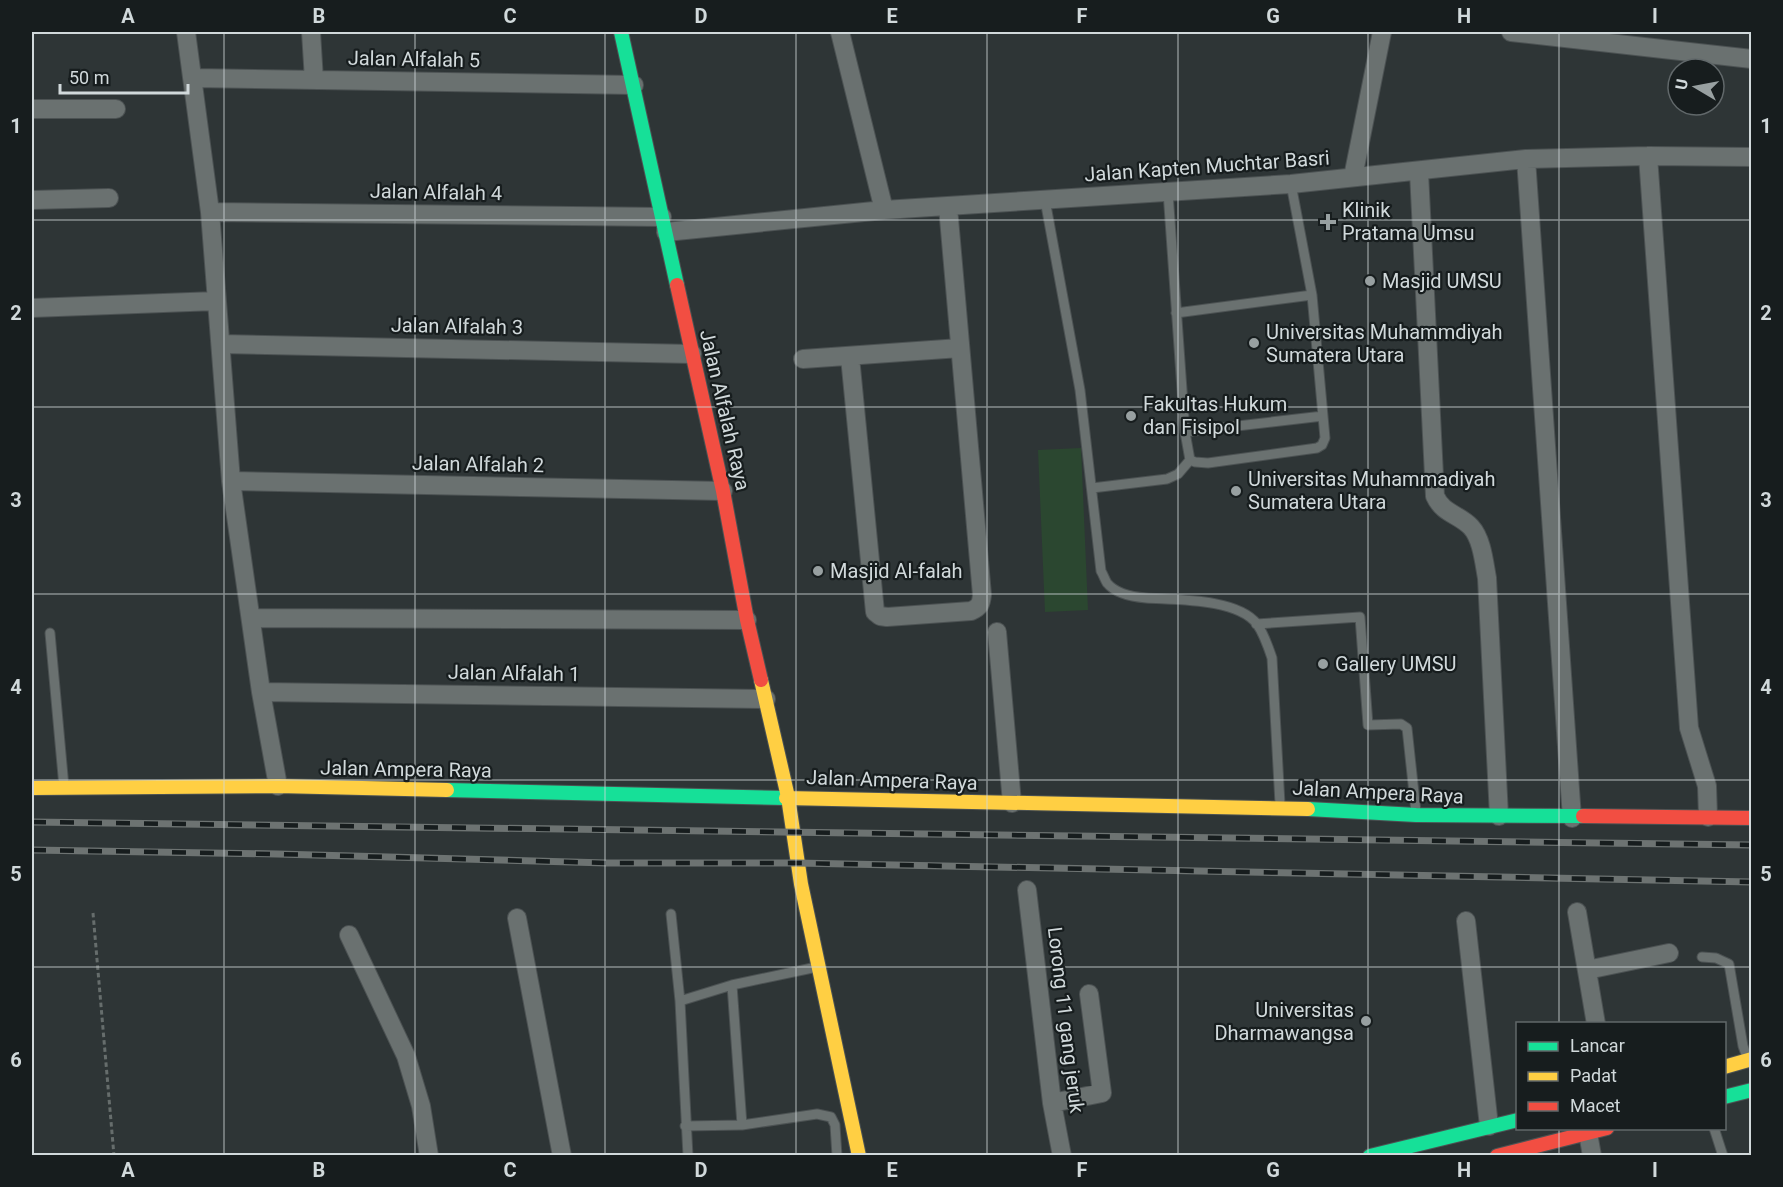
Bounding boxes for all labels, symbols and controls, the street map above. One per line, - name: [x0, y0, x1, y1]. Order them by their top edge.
- text: A: [121, 4, 135, 28]
- text: B: [313, 4, 325, 28]
- text: C: [503, 4, 517, 28]
- text: D: [695, 4, 708, 28]
- text: E: [886, 4, 898, 28]
- text: F: [1077, 4, 1088, 28]
- text: G: [1266, 4, 1280, 28]
- text: H: [1457, 4, 1471, 28]
- text: I: [1652, 4, 1658, 28]
- street label: Jalan Alfalah 5: [348, 46, 480, 72]
- scale bar: [60, 57, 188, 95]
- north arrow: [1666, 57, 1726, 117]
- text: 50 m: [69, 67, 109, 88]
- text: U: [1671, 78, 1692, 91]
- text: 1: [10, 114, 22, 138]
- text: 1: [1760, 114, 1772, 138]
- street label: Jalan Kapten Muchtar Basri: [1084, 145, 1330, 187]
- street label: Jalan Alfalah 4: [370, 179, 502, 205]
- place label: Klinik Pratama Umsu: [1342, 198, 1475, 245]
- marker: Klinik Pratama Umsu: [1319, 213, 1337, 231]
- place label: Masjid UMSU: [1382, 269, 1502, 293]
- marker: Masjid UMSU: [1363, 274, 1377, 288]
- text: 2: [10, 301, 22, 325]
- text: 2: [1760, 301, 1772, 325]
- street label: Jalan Alfalah 3: [391, 313, 523, 339]
- place label: Universitas Muhammdiyah Sumatera Utara: [1266, 320, 1503, 367]
- street label: Jalan Alfalah Raya: [695, 327, 755, 493]
- marker: Universitas Muhammdiyah Sumatera Utara: [1247, 336, 1261, 350]
- place label: Fakultas Hukum dan Fisipol: [1143, 392, 1287, 439]
- marker: Fakultas Hukum dan Fisipol: [1124, 409, 1138, 423]
- street label: Jalan Alfalah 2: [412, 451, 544, 477]
- place label: Universitas Muhammadiyah Sumatera Utara: [1248, 467, 1495, 514]
- marker: Universitas Muhammadiyah Sumatera Utara: [1229, 484, 1243, 498]
- text: 3: [10, 488, 22, 512]
- text: 3: [1760, 488, 1772, 512]
- place label: Masjid Al-falah: [830, 559, 963, 583]
- marker: Masjid Al-falah: [811, 564, 825, 578]
- place label: Gallery UMSU: [1335, 652, 1456, 676]
- marker: Gallery UMSU: [1316, 657, 1330, 671]
- street label: Jalan Alfalah 1: [448, 660, 580, 686]
- text: 4: [10, 675, 22, 699]
- text: 4: [1760, 675, 1772, 699]
- street label: Jalan Ampera Raya: [320, 756, 492, 782]
- street label: Jalan Ampera Raya: [806, 765, 978, 795]
- street label: Jalan Ampera Raya: [1292, 776, 1464, 808]
- text: 5: [10, 862, 22, 886]
- text: 5: [1760, 862, 1772, 886]
- street label: Lorong 11 gang jeruk: [1043, 925, 1089, 1115]
- place label: Universitas Dharmawangsa: [1214, 998, 1354, 1045]
- marker: Universitas Dharmawangsa: [1359, 1014, 1373, 1028]
- legend: [1516, 1022, 1726, 1130]
- text: Lancar: [1570, 1035, 1625, 1056]
- text: 6: [10, 1048, 22, 1072]
- text: 6: [1760, 1048, 1772, 1072]
- text: Padat: [1570, 1065, 1617, 1086]
- text: Macet: [1570, 1095, 1620, 1116]
- text: A: [121, 1158, 135, 1182]
- text: B: [313, 1158, 325, 1182]
- text: C: [503, 1158, 517, 1182]
- text: D: [695, 1158, 708, 1182]
- text: E: [886, 1158, 898, 1182]
- text: F: [1077, 1158, 1088, 1182]
- text: G: [1266, 1158, 1280, 1182]
- text: H: [1457, 1158, 1471, 1182]
- text: I: [1652, 1158, 1658, 1182]

